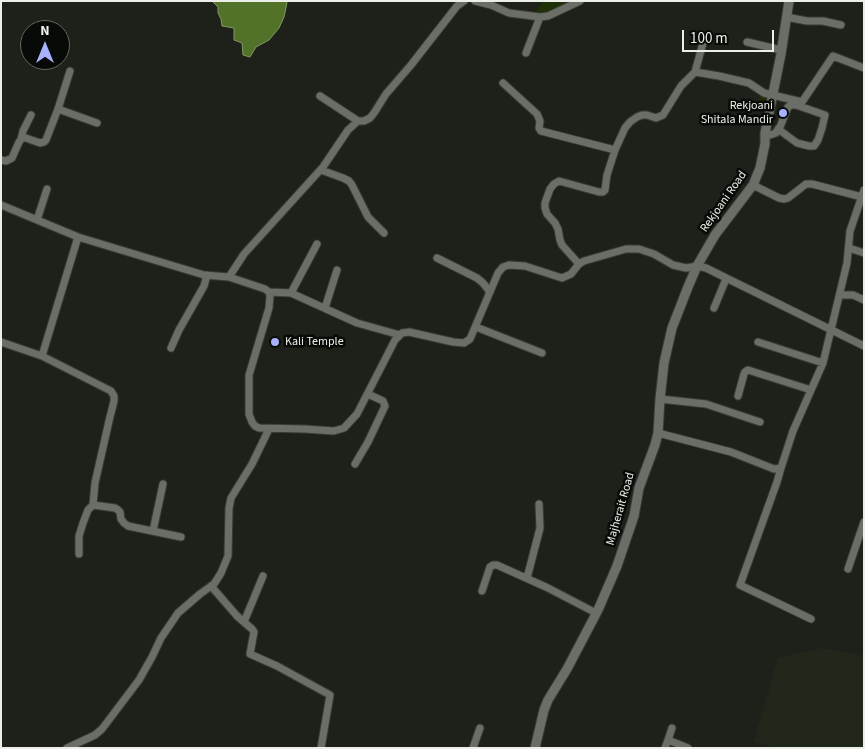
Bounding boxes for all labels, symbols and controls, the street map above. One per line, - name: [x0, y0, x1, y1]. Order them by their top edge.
- north arrow: [20, 20, 70, 70]
- scale bar: [685, 20, 778, 52]
- text: N: [40, 21, 50, 41]
- text: 100 m: [690, 28, 728, 49]
- place label: Rekjoani Shitala Mandir: [701, 99, 773, 127]
- marker: Rekjoani Shitala Mandir: [777, 107, 789, 119]
- street label: Rekjoani Road: [698, 169, 750, 235]
- place label: Kali Temple: [285, 335, 344, 349]
- marker: Kali Temple: [269, 336, 281, 348]
- street label: Majherait Road: [604, 471, 638, 547]

